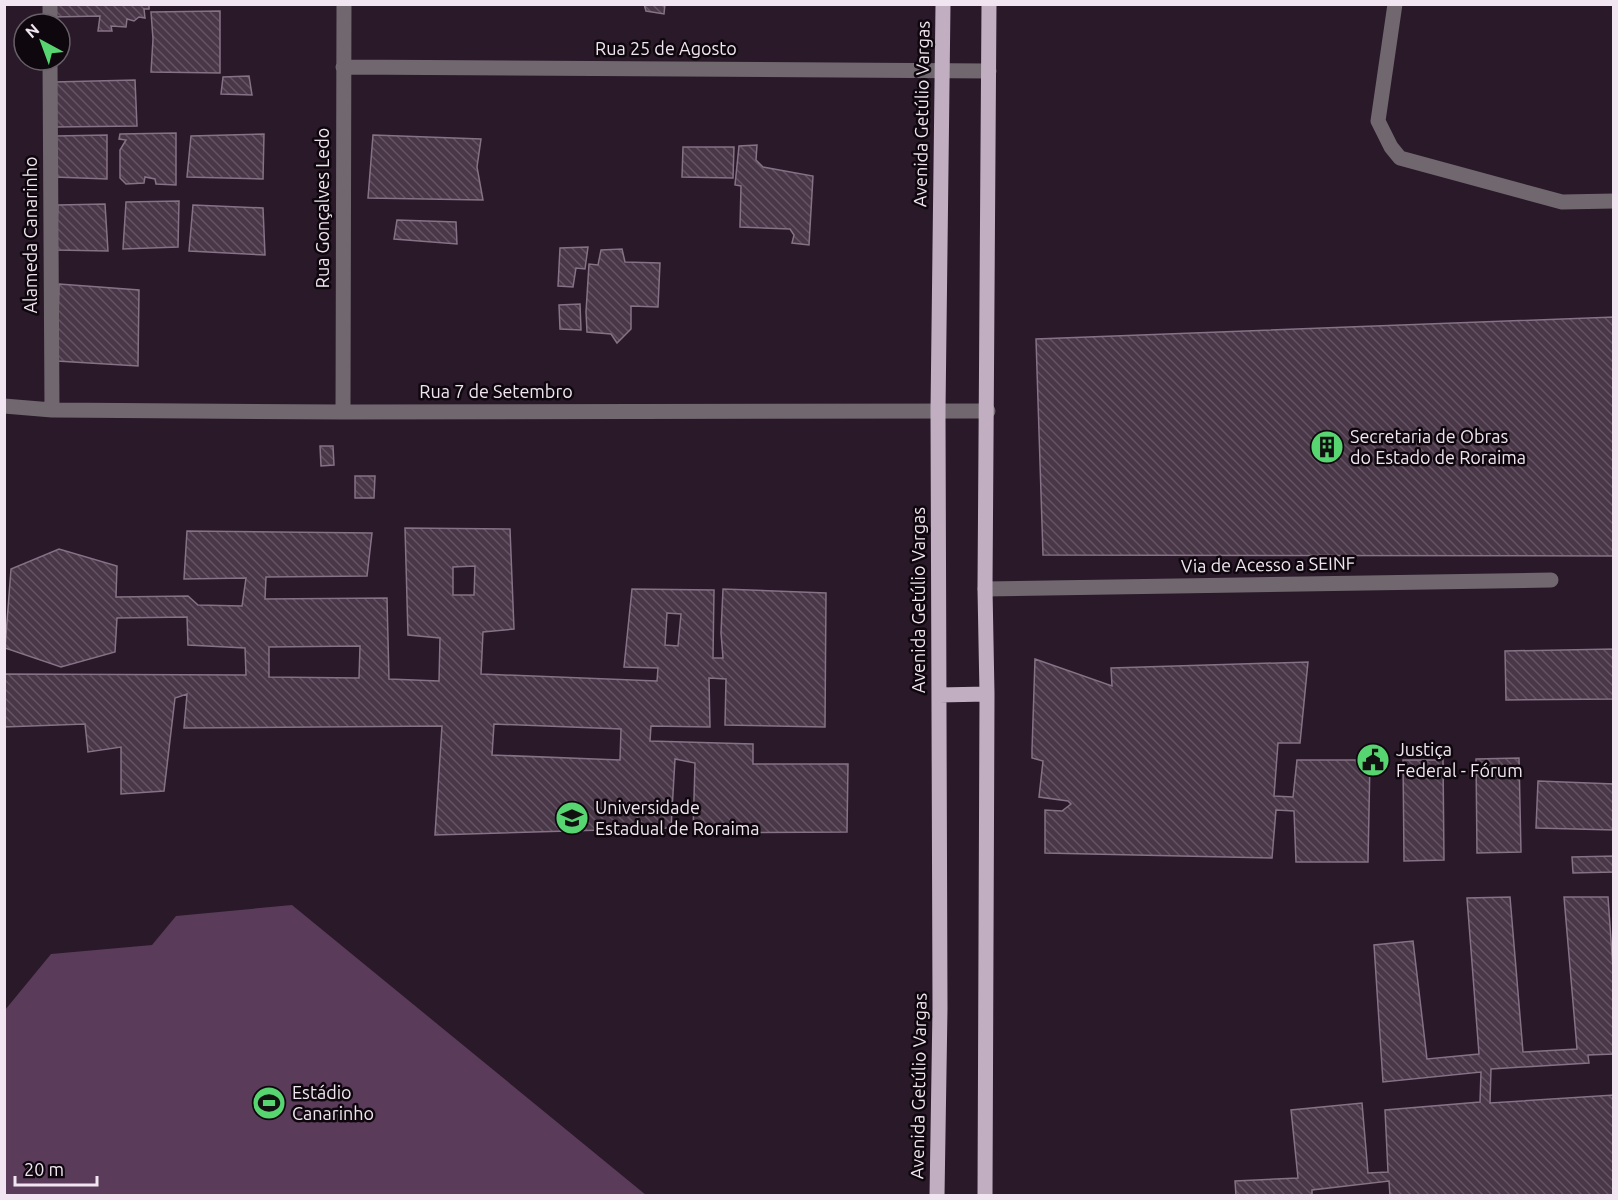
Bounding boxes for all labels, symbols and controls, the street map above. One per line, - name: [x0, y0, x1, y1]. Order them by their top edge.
- north arrow: [12, 12, 72, 72]
- text: N: [22, 20, 43, 41]
- street label: Avenida Getúlio Vargas: [909, 21, 933, 207]
- street label: Rua 25 de Agosto: [595, 38, 737, 58]
- street label: Rua Gonçalves Ledo: [312, 128, 332, 288]
- street label: Alameda Canarinho: [20, 156, 40, 314]
- street label: Rua 7 de Setembro: [419, 381, 573, 401]
- place label: Secretaria de Obras do Estado de Roraima: [1350, 426, 1526, 467]
- building icon: Secretaria de Obras do Estado de Roraima: [1309, 429, 1345, 465]
- street label: Avenida Getúlio Vargas: [908, 507, 928, 693]
- street label: Via de Acesso a SEINF: [1181, 552, 1355, 576]
- place label: Justiça Federal - Fórum: [1396, 739, 1523, 780]
- public building icon: Justiça Federal - Fórum: [1355, 742, 1391, 778]
- place label: Universidade Estadual de Roraima: [595, 797, 760, 838]
- school or university icon: Universidade Estadual de Roraima: [554, 800, 590, 836]
- street label: Avenida Getúlio Vargas: [906, 993, 930, 1179]
- place label: Estádio Canarinho: [292, 1082, 374, 1123]
- sports icon: Estádio Canarinho: [251, 1085, 287, 1121]
- scale bar: [15, 1149, 98, 1187]
- text: 20 m: [24, 1159, 64, 1179]

